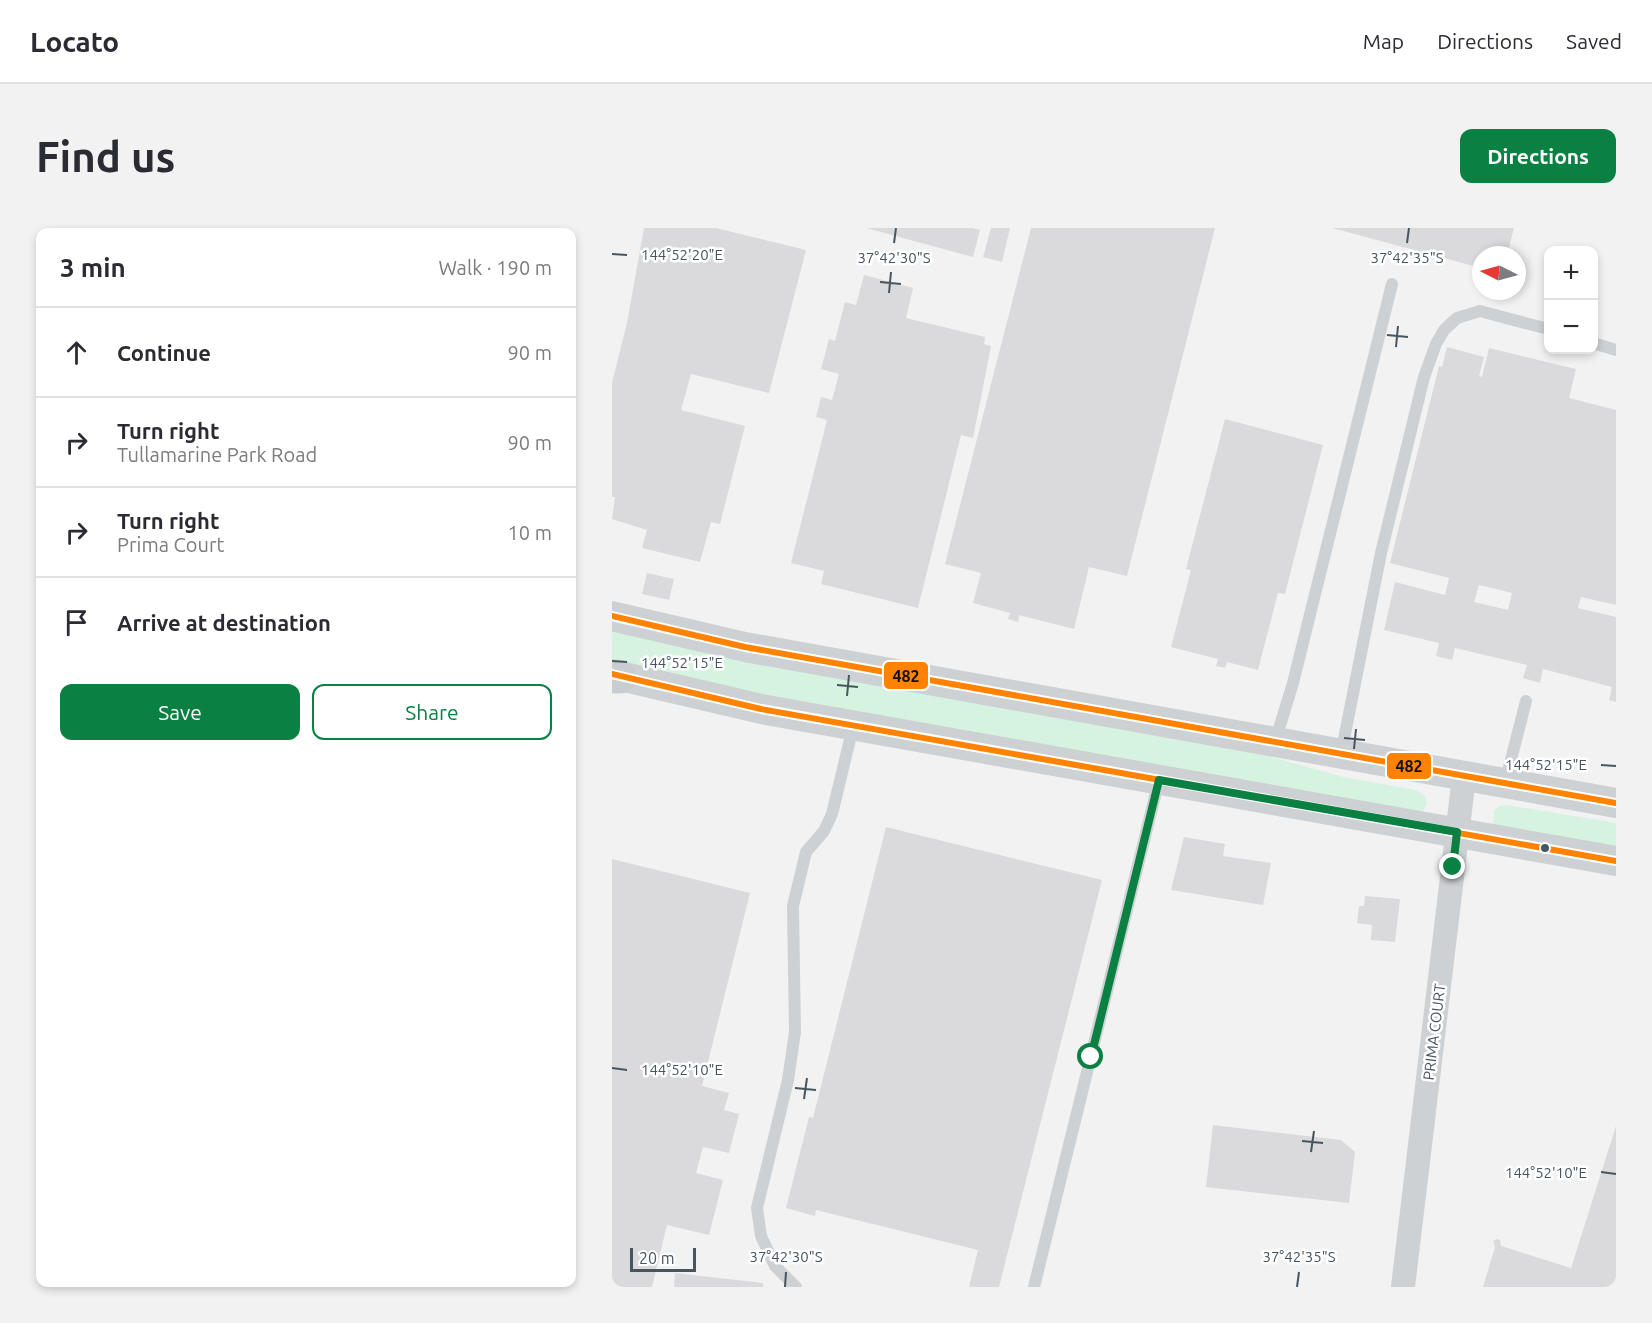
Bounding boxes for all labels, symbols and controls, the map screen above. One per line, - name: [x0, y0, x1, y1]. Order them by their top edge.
- text: Locato: [30, 26, 119, 57]
- text: Map: [1363, 29, 1404, 53]
- text: Directions: [1437, 29, 1533, 53]
- text: Saved: [1566, 29, 1622, 53]
- button: Directions: [1460, 129, 1616, 183]
- text: Find us: [36, 133, 175, 180]
- text: 144°52'20"E: [641, 246, 723, 263]
- north arrow: [1472, 246, 1526, 300]
- map controls: [1544, 246, 1598, 354]
- button: +: [1544, 246, 1598, 300]
- text: 37°42'30"S: [857, 249, 931, 266]
- text: 37°42'35"S: [1370, 249, 1444, 266]
- text: 3 min: [60, 253, 126, 282]
- text: Walk · 190 m: [439, 256, 552, 279]
- button: −: [1544, 300, 1598, 354]
- icon: ahead: [60, 336, 93, 369]
- text: Continue: [117, 340, 211, 365]
- text: 90 m: [508, 341, 552, 364]
- text: Turn right: [117, 418, 219, 443]
- icon: right: [60, 426, 93, 459]
- text: 90 m: [508, 431, 552, 454]
- text: Tullamarine Park Road: [117, 443, 317, 466]
- text: Turn right: [117, 508, 219, 533]
- icon: right: [60, 516, 93, 549]
- text: 10 m: [508, 521, 552, 544]
- text: Prima Court: [117, 533, 224, 556]
- icon: arrive: [60, 606, 93, 639]
- text: Arrive at destination: [117, 610, 331, 635]
- text: 144°52'15"E: [641, 654, 723, 671]
- line badge: 482: [883, 661, 929, 690]
- text: 482: [892, 667, 920, 685]
- button: Save: [60, 684, 300, 740]
- button: Share: [312, 684, 552, 740]
- line badge: 482: [1386, 752, 1432, 780]
- text: 144°52'15"E: [1505, 756, 1587, 773]
- text: 482: [1395, 757, 1423, 775]
- unlabelled marker: [1539, 842, 1551, 854]
- route end: [1439, 853, 1465, 879]
- street label: PRIMA COURT: [1420, 982, 1448, 1081]
- route start: [1077, 1043, 1103, 1069]
- text: 144°52'10"E: [641, 1061, 723, 1078]
- text: 144°52'10"E: [1505, 1164, 1587, 1181]
- scale bar: [630, 1245, 696, 1272]
- text: 37°42'30"S: [749, 1248, 823, 1265]
- text: 37°42'35"S: [1262, 1248, 1336, 1265]
- text: 20 m: [639, 1249, 675, 1267]

